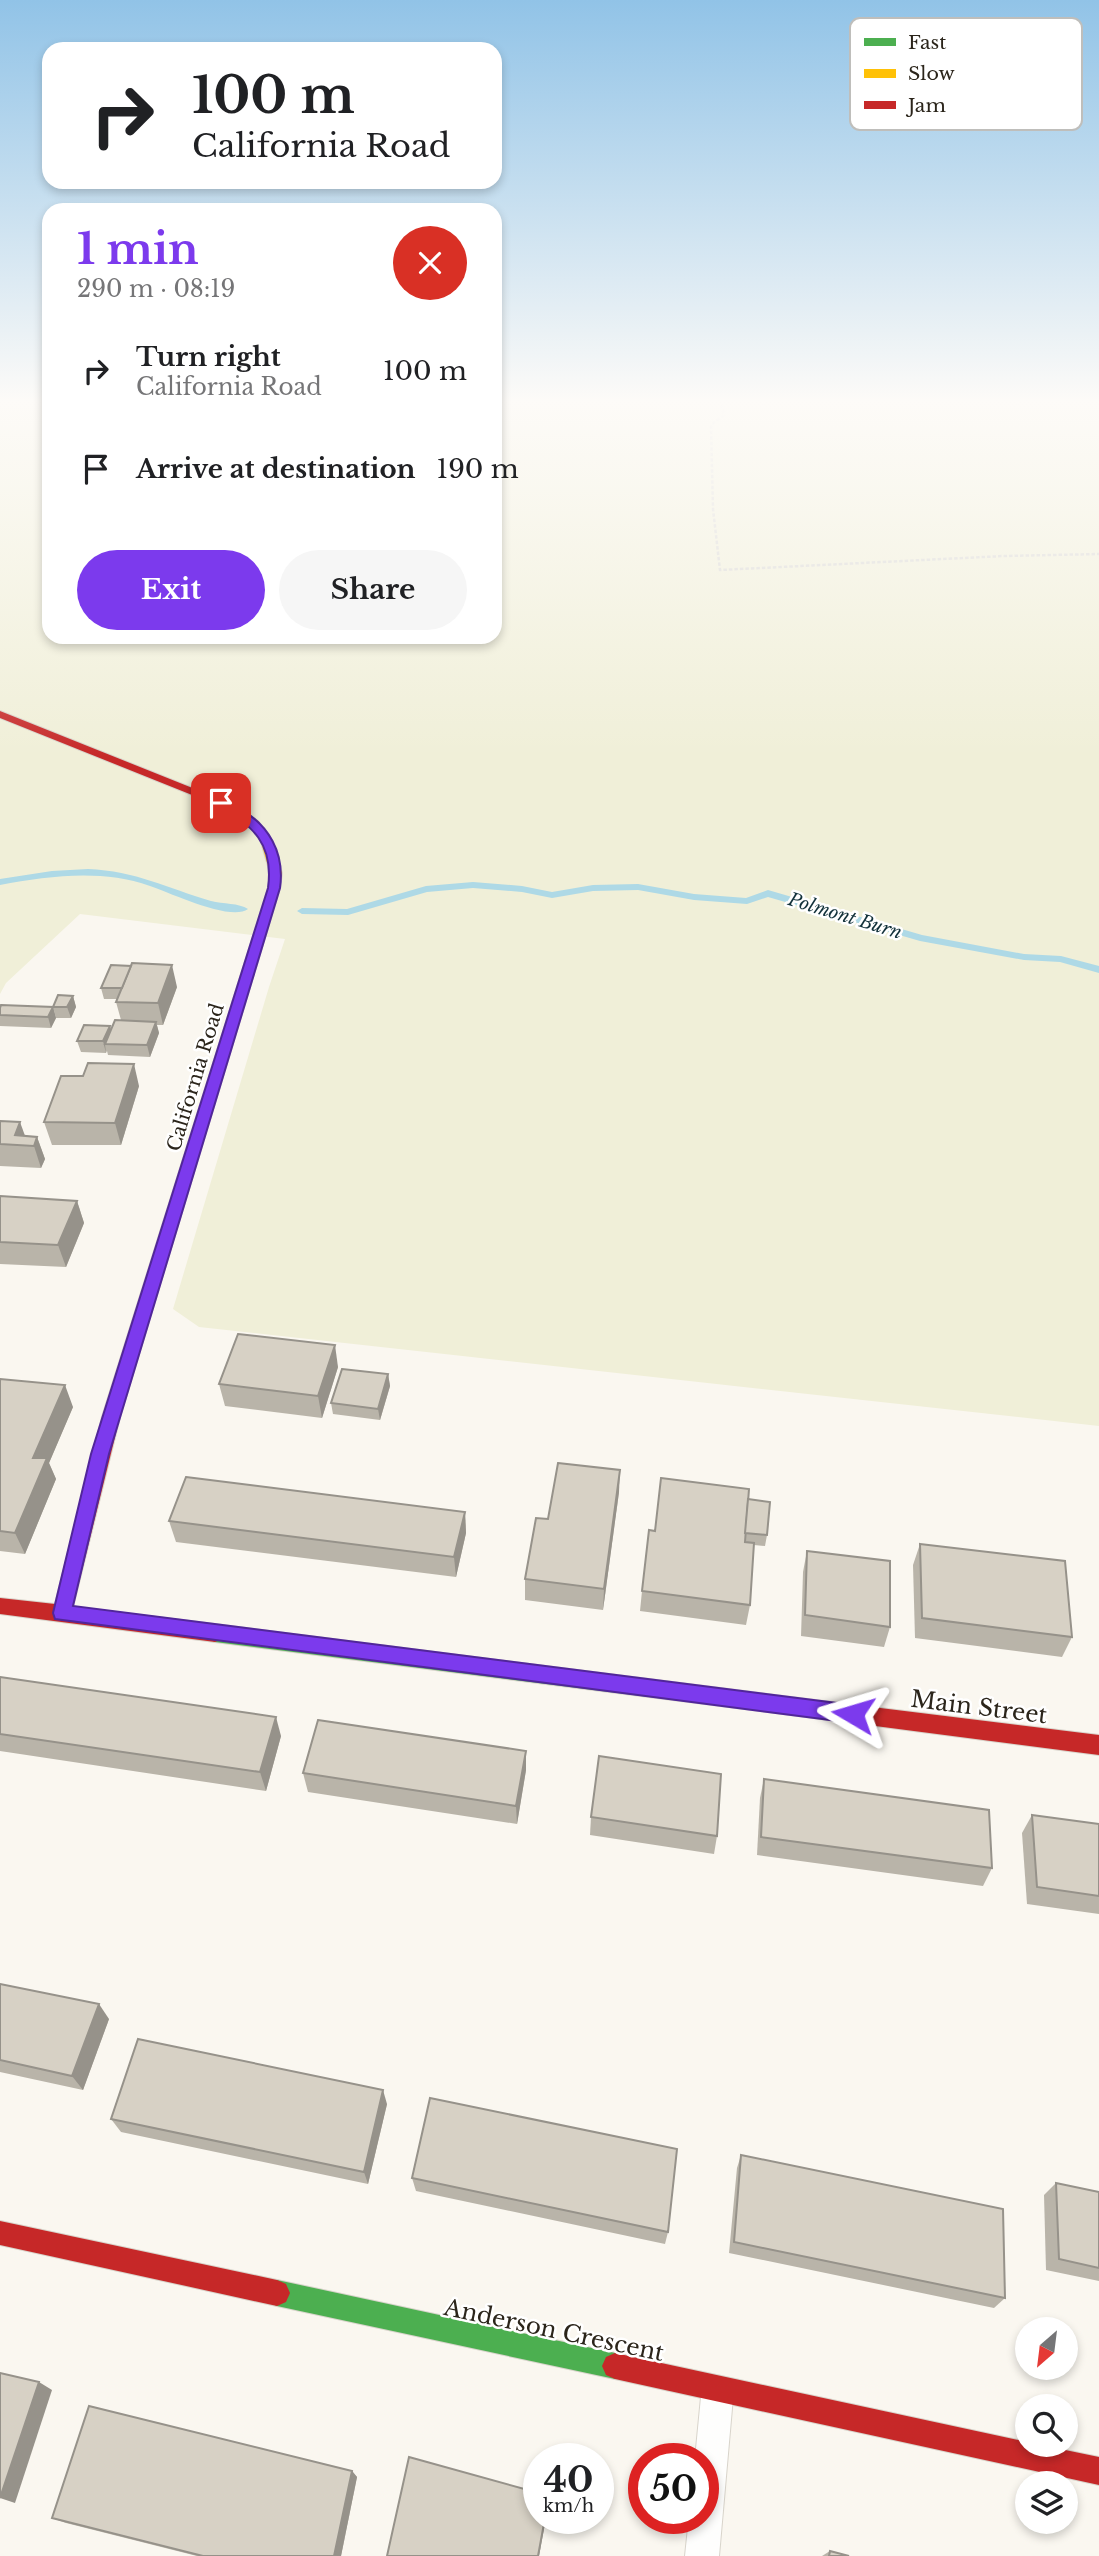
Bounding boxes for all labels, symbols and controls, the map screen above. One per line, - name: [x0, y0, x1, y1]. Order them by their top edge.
- legend: [850, 18, 1082, 130]
- text: Fast: [908, 31, 947, 54]
- text: Slow: [908, 62, 955, 85]
- text: 100 m: [192, 65, 355, 126]
- icon: right: [77, 70, 168, 161]
- text: Jam: [905, 94, 946, 117]
- text: California Road: [192, 126, 450, 166]
- text: 1 min: [77, 223, 199, 275]
- button: close: [393, 226, 467, 300]
- text: 290 m · 08:19: [77, 275, 235, 303]
- text: Turn right: [136, 341, 281, 373]
- icon: right: [77, 352, 115, 390]
- text: 100 m: [383, 355, 467, 387]
- text: California Road: [136, 373, 322, 401]
- icon: arrive: [77, 450, 115, 488]
- text: Arrive at destination: [136, 453, 416, 485]
- text: 190 m: [437, 453, 519, 485]
- button: Exit: [77, 550, 265, 630]
- button: Share: [279, 550, 467, 630]
- pin: [191, 773, 251, 833]
- icon: arrive: [202, 784, 240, 822]
- water label: Polmont Burn: [785, 888, 904, 944]
- street label: California Road: [162, 1000, 229, 1154]
- position arrow: [816, 1677, 890, 1751]
- street label: Main Street: [909, 1685, 1049, 1729]
- street label: Anderson Crescent: [441, 2293, 667, 2367]
- north arrow: [1015, 2317, 1078, 2380]
- map controls: [1015, 2317, 1078, 2534]
- button: search: [1015, 2394, 1078, 2457]
- speed limit sign: 50: [628, 2443, 719, 2534]
- text: 40: [544, 2458, 593, 2501]
- button: layers: [1015, 2471, 1078, 2534]
- text: km/h: [543, 2495, 594, 2517]

